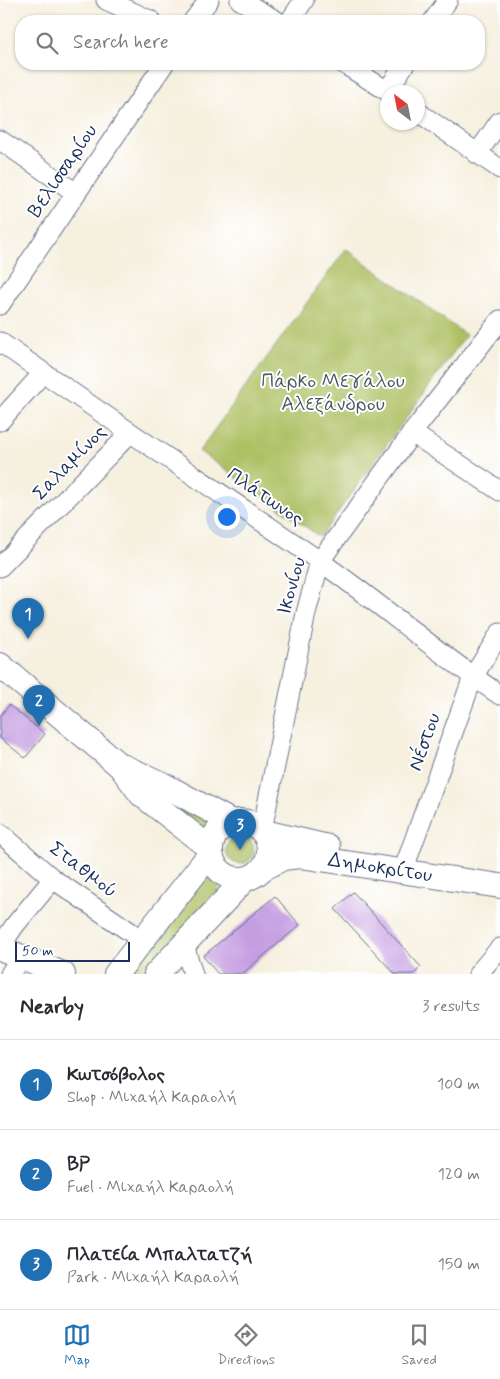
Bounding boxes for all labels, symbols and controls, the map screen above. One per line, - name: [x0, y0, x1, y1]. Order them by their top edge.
- search box: [15, 15, 485, 70]
- icon: search: [33, 29, 61, 57]
- text: Search here: [73, 30, 169, 55]
- north arrow: [380, 85, 425, 130]
- street label: Βελισσαρίου: [22, 119, 104, 223]
- park label: Πάρκο Μεγάλου Αλεξάνδρου: [261, 368, 405, 418]
- street label: Σαλαμίνος: [27, 419, 113, 507]
- street label: Πλάτωνος: [221, 461, 309, 533]
- your location: [214, 504, 240, 530]
- street label: Ικονίου: [271, 554, 313, 618]
- pin: 1: [12, 598, 44, 639]
- pin: 2: [23, 685, 55, 726]
- street label: Νέστου: [402, 709, 448, 775]
- pin: 3: [224, 809, 256, 850]
- street label: Σταθμού: [43, 835, 123, 905]
- street label: Δημοκρίτου: [326, 846, 434, 890]
- scale bar: [15, 939, 130, 962]
- text: 50 m: [22, 942, 53, 960]
- text: Nearby: [20, 993, 84, 1021]
- text: 3 results: [422, 996, 480, 1017]
- text: Κωτσόβολος: [67, 1062, 165, 1087]
- text: 1: [32, 1074, 40, 1095]
- text: 100 m: [437, 1074, 480, 1095]
- text: Shop · Μιχαήλ Καραολή: [67, 1087, 237, 1108]
- text: BP: [67, 1152, 90, 1177]
- text: 2: [32, 1164, 40, 1185]
- text: 120 m: [438, 1164, 480, 1185]
- text: Fuel · Μιχαήλ Καραολή: [67, 1177, 234, 1198]
- text: Πλατεία Μπαλτατζή: [67, 1242, 253, 1267]
- text: 3: [32, 1254, 40, 1275]
- text: 150 m: [438, 1254, 480, 1275]
- text: Park · Μιχαήλ Καραολή: [67, 1267, 239, 1288]
- tab: Map: [63, 1321, 91, 1369]
- tab: Directions: [218, 1321, 275, 1369]
- tab: Saved: [401, 1321, 437, 1369]

